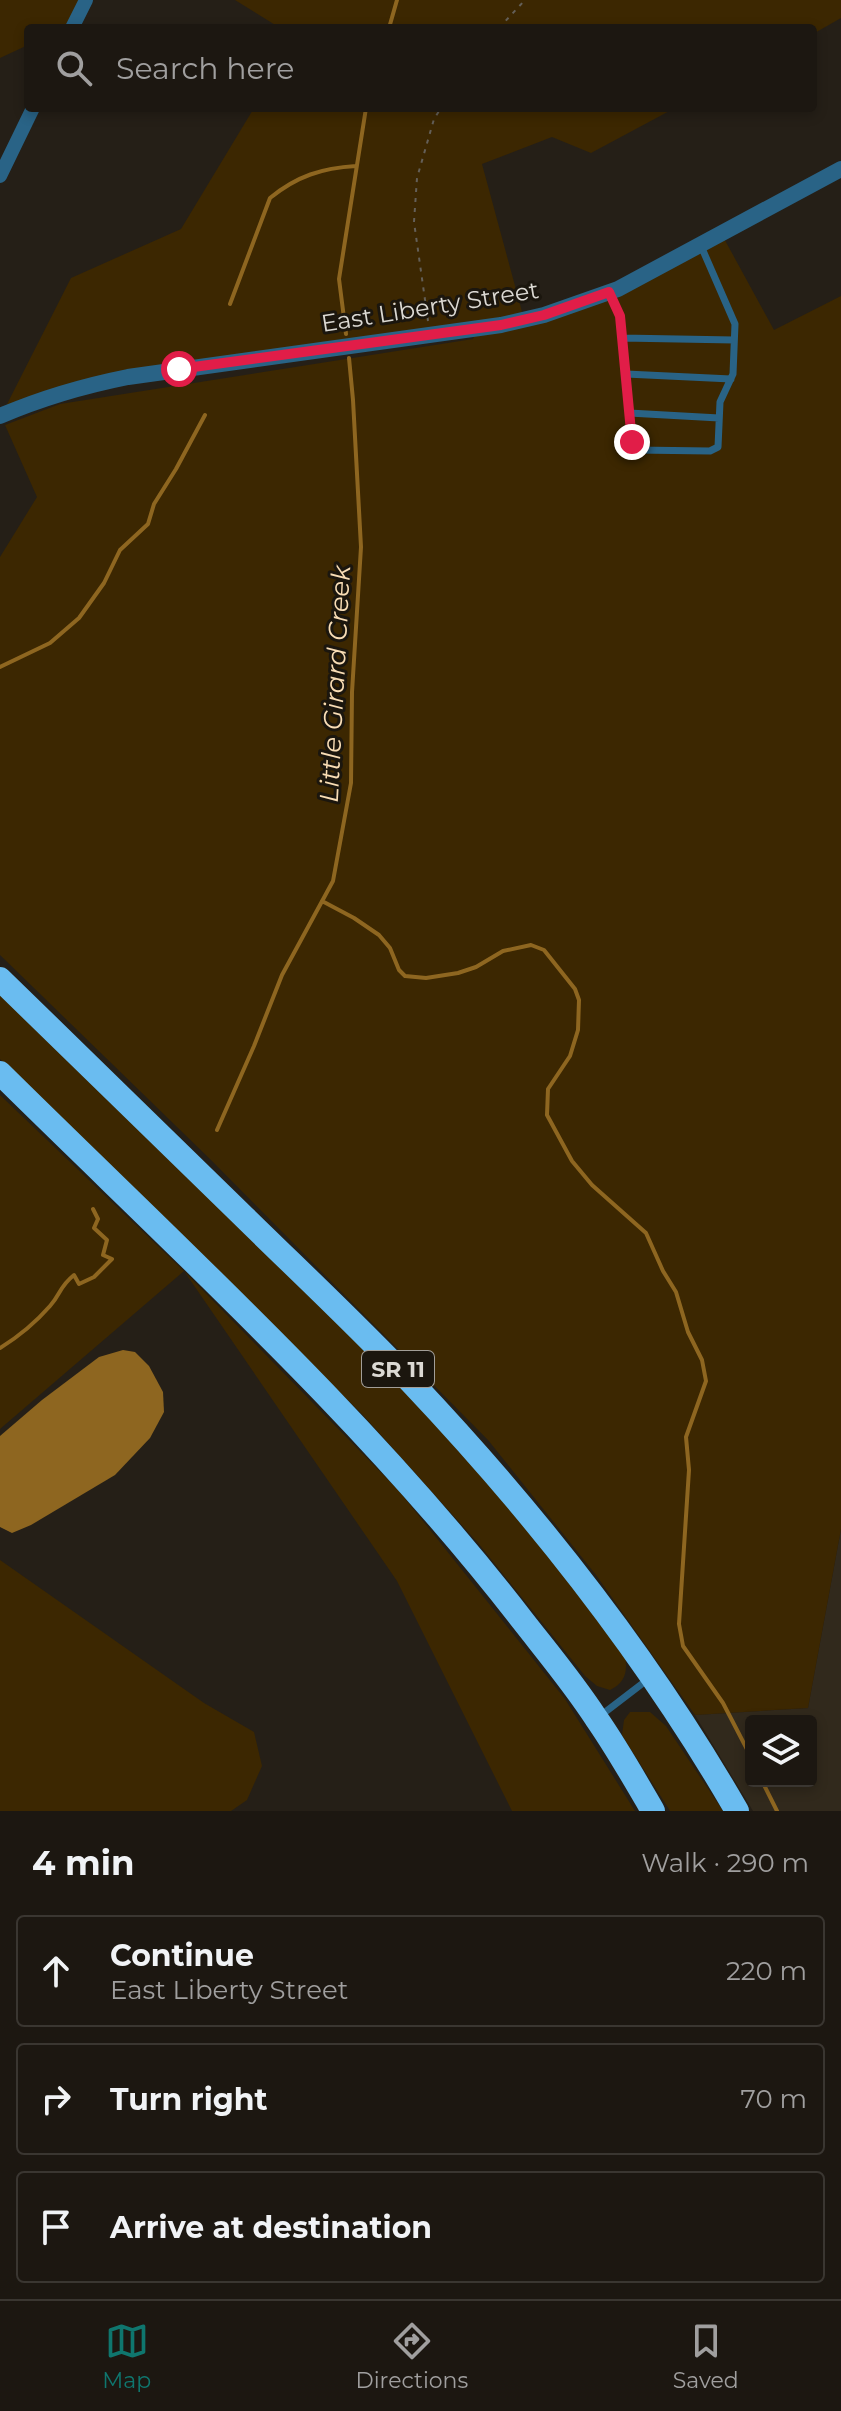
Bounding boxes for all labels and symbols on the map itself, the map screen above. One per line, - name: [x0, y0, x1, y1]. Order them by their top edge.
- street label: East Liberty Street: [319, 275, 541, 338]
- route start: [161, 351, 197, 387]
- route end: [614, 424, 650, 460]
- water label: Little Girard Creek: [313, 563, 357, 803]
- road number: SR 11: [362, 1351, 434, 1387]

